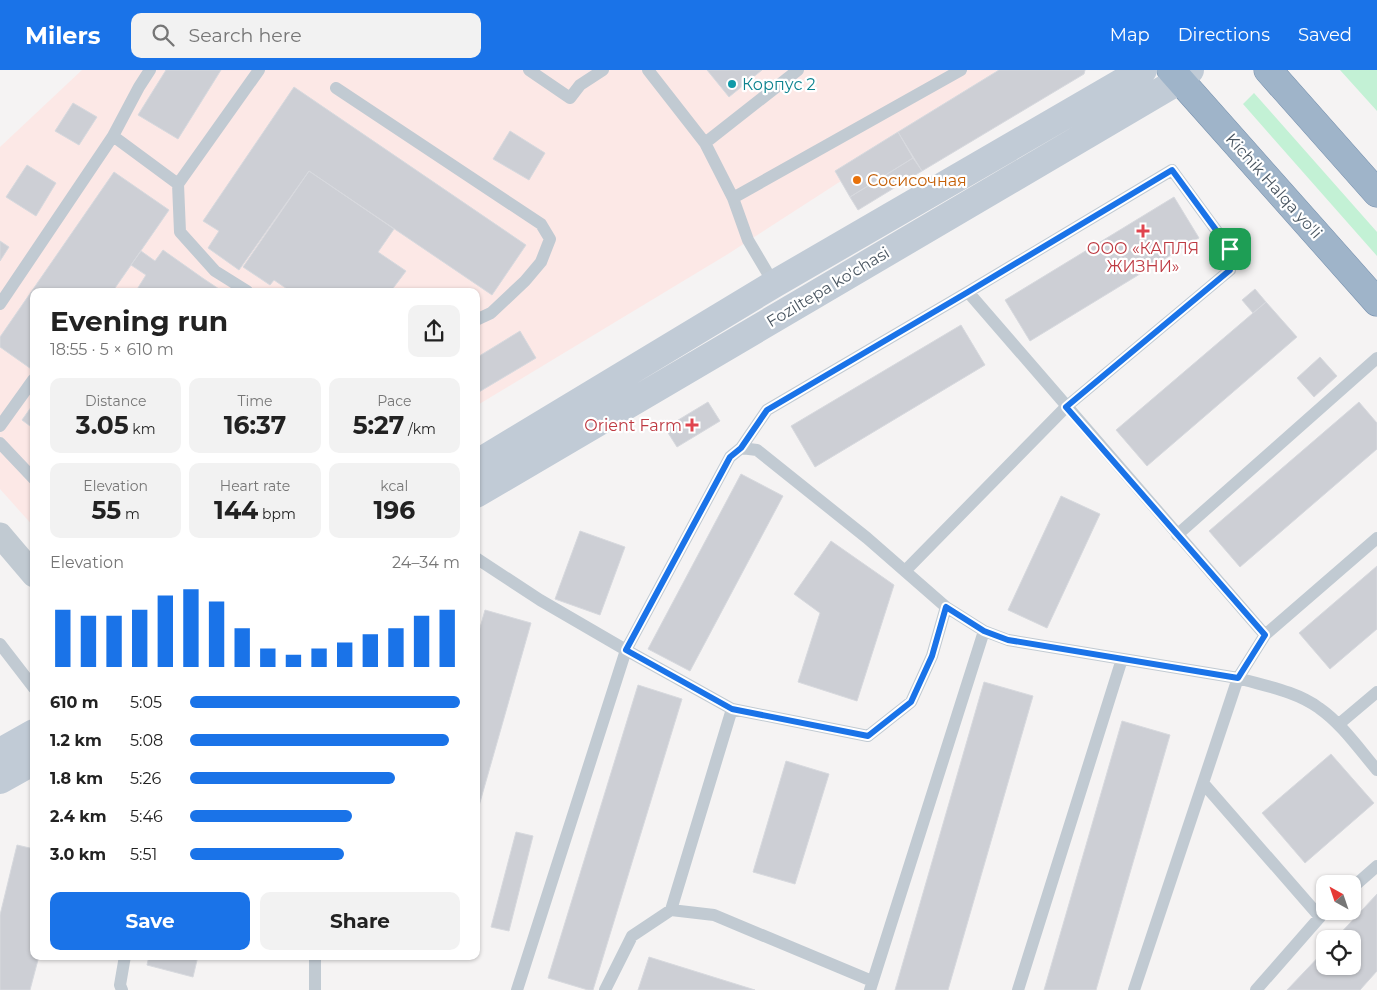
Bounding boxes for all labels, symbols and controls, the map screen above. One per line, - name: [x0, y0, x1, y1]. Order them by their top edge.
- search box: [131, 13, 481, 58]
- text: Milers: [25, 21, 101, 50]
- icon: search: [149, 21, 177, 49]
- text: Search here: [189, 24, 302, 47]
- text: Map: [1110, 24, 1150, 46]
- text: Directions: [1178, 24, 1270, 46]
- text: Saved: [1298, 24, 1352, 46]
- place label: Корпус 2: [742, 75, 816, 94]
- marker: Корпус 2: [726, 78, 738, 90]
- street label: Kichik Halqa yo'li: [1222, 130, 1326, 242]
- place label: Сосисочная: [867, 171, 967, 190]
- marker: Сосисочная: [851, 174, 863, 186]
- marker: ООО «КАПЛЯ ЖИЗНИ»: [1137, 225, 1149, 237]
- pin: [1209, 228, 1251, 270]
- icon: arrive: [1216, 235, 1244, 263]
- place label: ООО «КАПЛЯ ЖИЗНИ»: [1087, 239, 1199, 276]
- street label: Foziltepa ko'chasi: [763, 243, 893, 331]
- text: Evening run: [50, 304, 228, 338]
- button: share: [408, 305, 460, 357]
- text: 18:55 · 5 × 610 m: [50, 340, 174, 359]
- text: Distance: [85, 392, 146, 410]
- text: Time: [237, 392, 273, 410]
- text: Pace: [377, 392, 411, 410]
- text: 3.05: [76, 410, 129, 440]
- text: 16:37: [224, 410, 286, 440]
- text: 5:27: [353, 410, 404, 440]
- place label: Orient Farm: [584, 416, 682, 435]
- marker: Orient Farm: [686, 419, 698, 431]
- text: km: [129, 420, 156, 438]
- text: /km: [404, 420, 436, 438]
- text: Elevation: [83, 477, 148, 495]
- text: Heart rate: [220, 477, 290, 495]
- text: kcal: [380, 477, 408, 495]
- text: 55: [92, 495, 121, 525]
- text: 144: [214, 495, 258, 525]
- text: 196: [373, 495, 415, 525]
- text: m: [121, 505, 140, 523]
- text: bpm: [258, 505, 296, 523]
- text: Elevation: [50, 553, 124, 572]
- text: 24–34 m: [392, 553, 460, 572]
- text: 610 m: [50, 693, 99, 712]
- text: 5:05: [130, 693, 162, 712]
- text: 1.2 km: [50, 731, 102, 750]
- text: 5:08: [130, 731, 163, 750]
- text: 1.8 km: [50, 769, 103, 788]
- text: 5:26: [130, 769, 161, 788]
- text: 2.4 km: [50, 807, 107, 826]
- text: 5:46: [130, 807, 163, 826]
- text: 3.0 km: [50, 845, 106, 864]
- text: 5:51: [130, 845, 157, 864]
- north arrow: [1316, 875, 1361, 920]
- map controls: [1316, 875, 1361, 975]
- button: Save: [50, 892, 250, 950]
- button: Share: [260, 892, 460, 950]
- button: locate: [1316, 930, 1361, 975]

